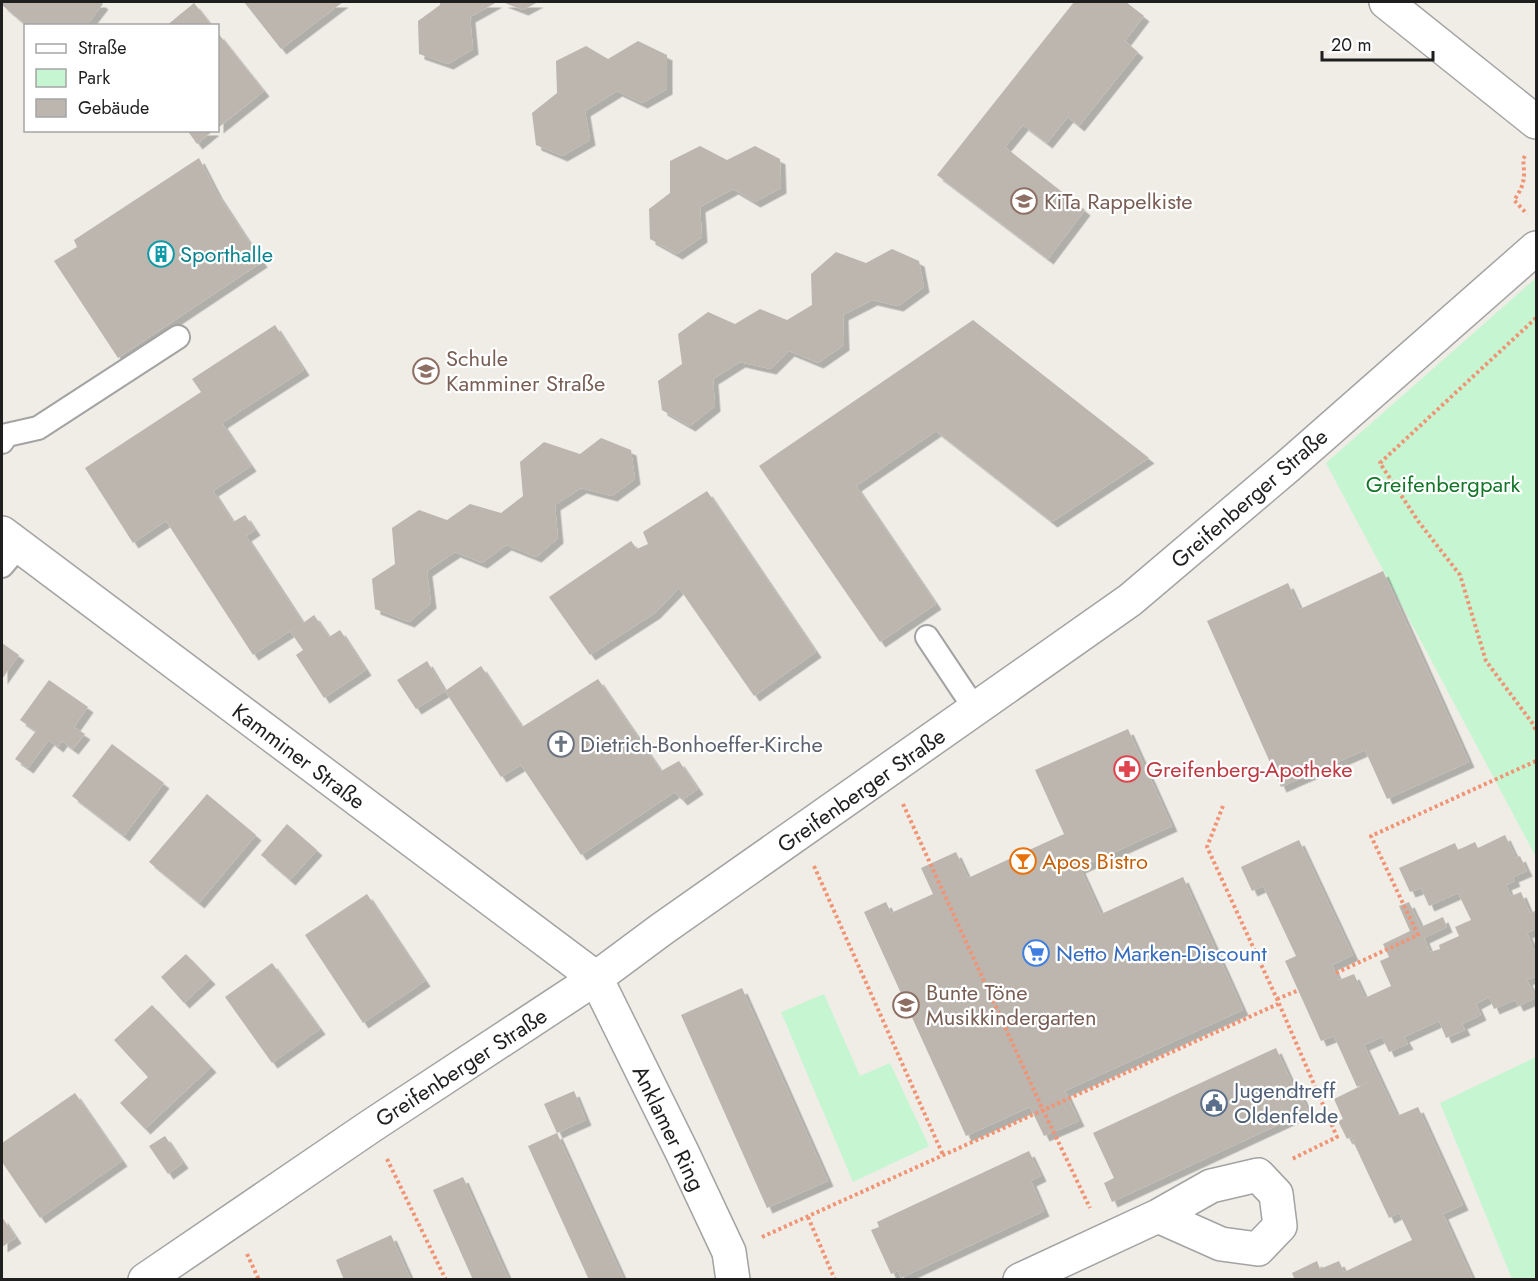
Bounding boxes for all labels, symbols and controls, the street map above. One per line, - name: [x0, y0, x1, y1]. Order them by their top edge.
- legend: [24, 24, 219, 132]
- scale bar: [1322, 24, 1433, 62]
- text: 20 m: [1331, 32, 1371, 58]
- text: Straße: [78, 35, 126, 61]
- text: Park: [78, 65, 110, 91]
- text: Gebäude: [78, 95, 149, 121]
- place label: KiTa Rappelkiste: [1044, 185, 1193, 217]
- school or university icon: KiTa Rappelkiste: [1009, 186, 1039, 216]
- place label: Sporthalle: [180, 238, 273, 270]
- building icon: Sporthalle: [146, 239, 176, 269]
- place label: Schule Kamminer Straße: [446, 342, 605, 399]
- school or university icon: Schule Kamminer Straße: [411, 356, 441, 386]
- street label: Greifenberger Straße: [1163, 421, 1335, 575]
- park label: Greifenbergpark: [1366, 468, 1521, 500]
- street label: Kamminer Straße: [226, 695, 372, 817]
- street label: Greifenberger Straße: [770, 720, 952, 860]
- place label: Dietrich-Bonhoeffer-Kirche: [580, 728, 823, 760]
- church icon: Dietrich-Bonhoeffer-Kirche: [546, 729, 576, 759]
- place label: Greifenberg-Apotheke: [1146, 753, 1353, 785]
- pharmacy icon: Greifenberg-Apotheke: [1112, 754, 1142, 784]
- place label: Apos Bistro: [1042, 845, 1148, 877]
- bar icon: Apos Bistro: [1008, 846, 1038, 876]
- place label: Netto Marken-Discount: [1056, 937, 1268, 969]
- supermarket icon: Netto Marken-Discount: [1021, 938, 1051, 968]
- place label: Bunte Töne Musikkindergarten: [926, 976, 1097, 1033]
- school or university icon: Bunte Töne Musikkindergarten: [891, 990, 921, 1020]
- street label: Greifenberger Straße: [369, 999, 553, 1135]
- street label: Anklamer Ring: [625, 1060, 713, 1196]
- place label: Jugendtreff Oldenfelde: [1231, 1074, 1338, 1131]
- public building icon: Jugendtreff Oldenfelde: [1199, 1088, 1229, 1118]

